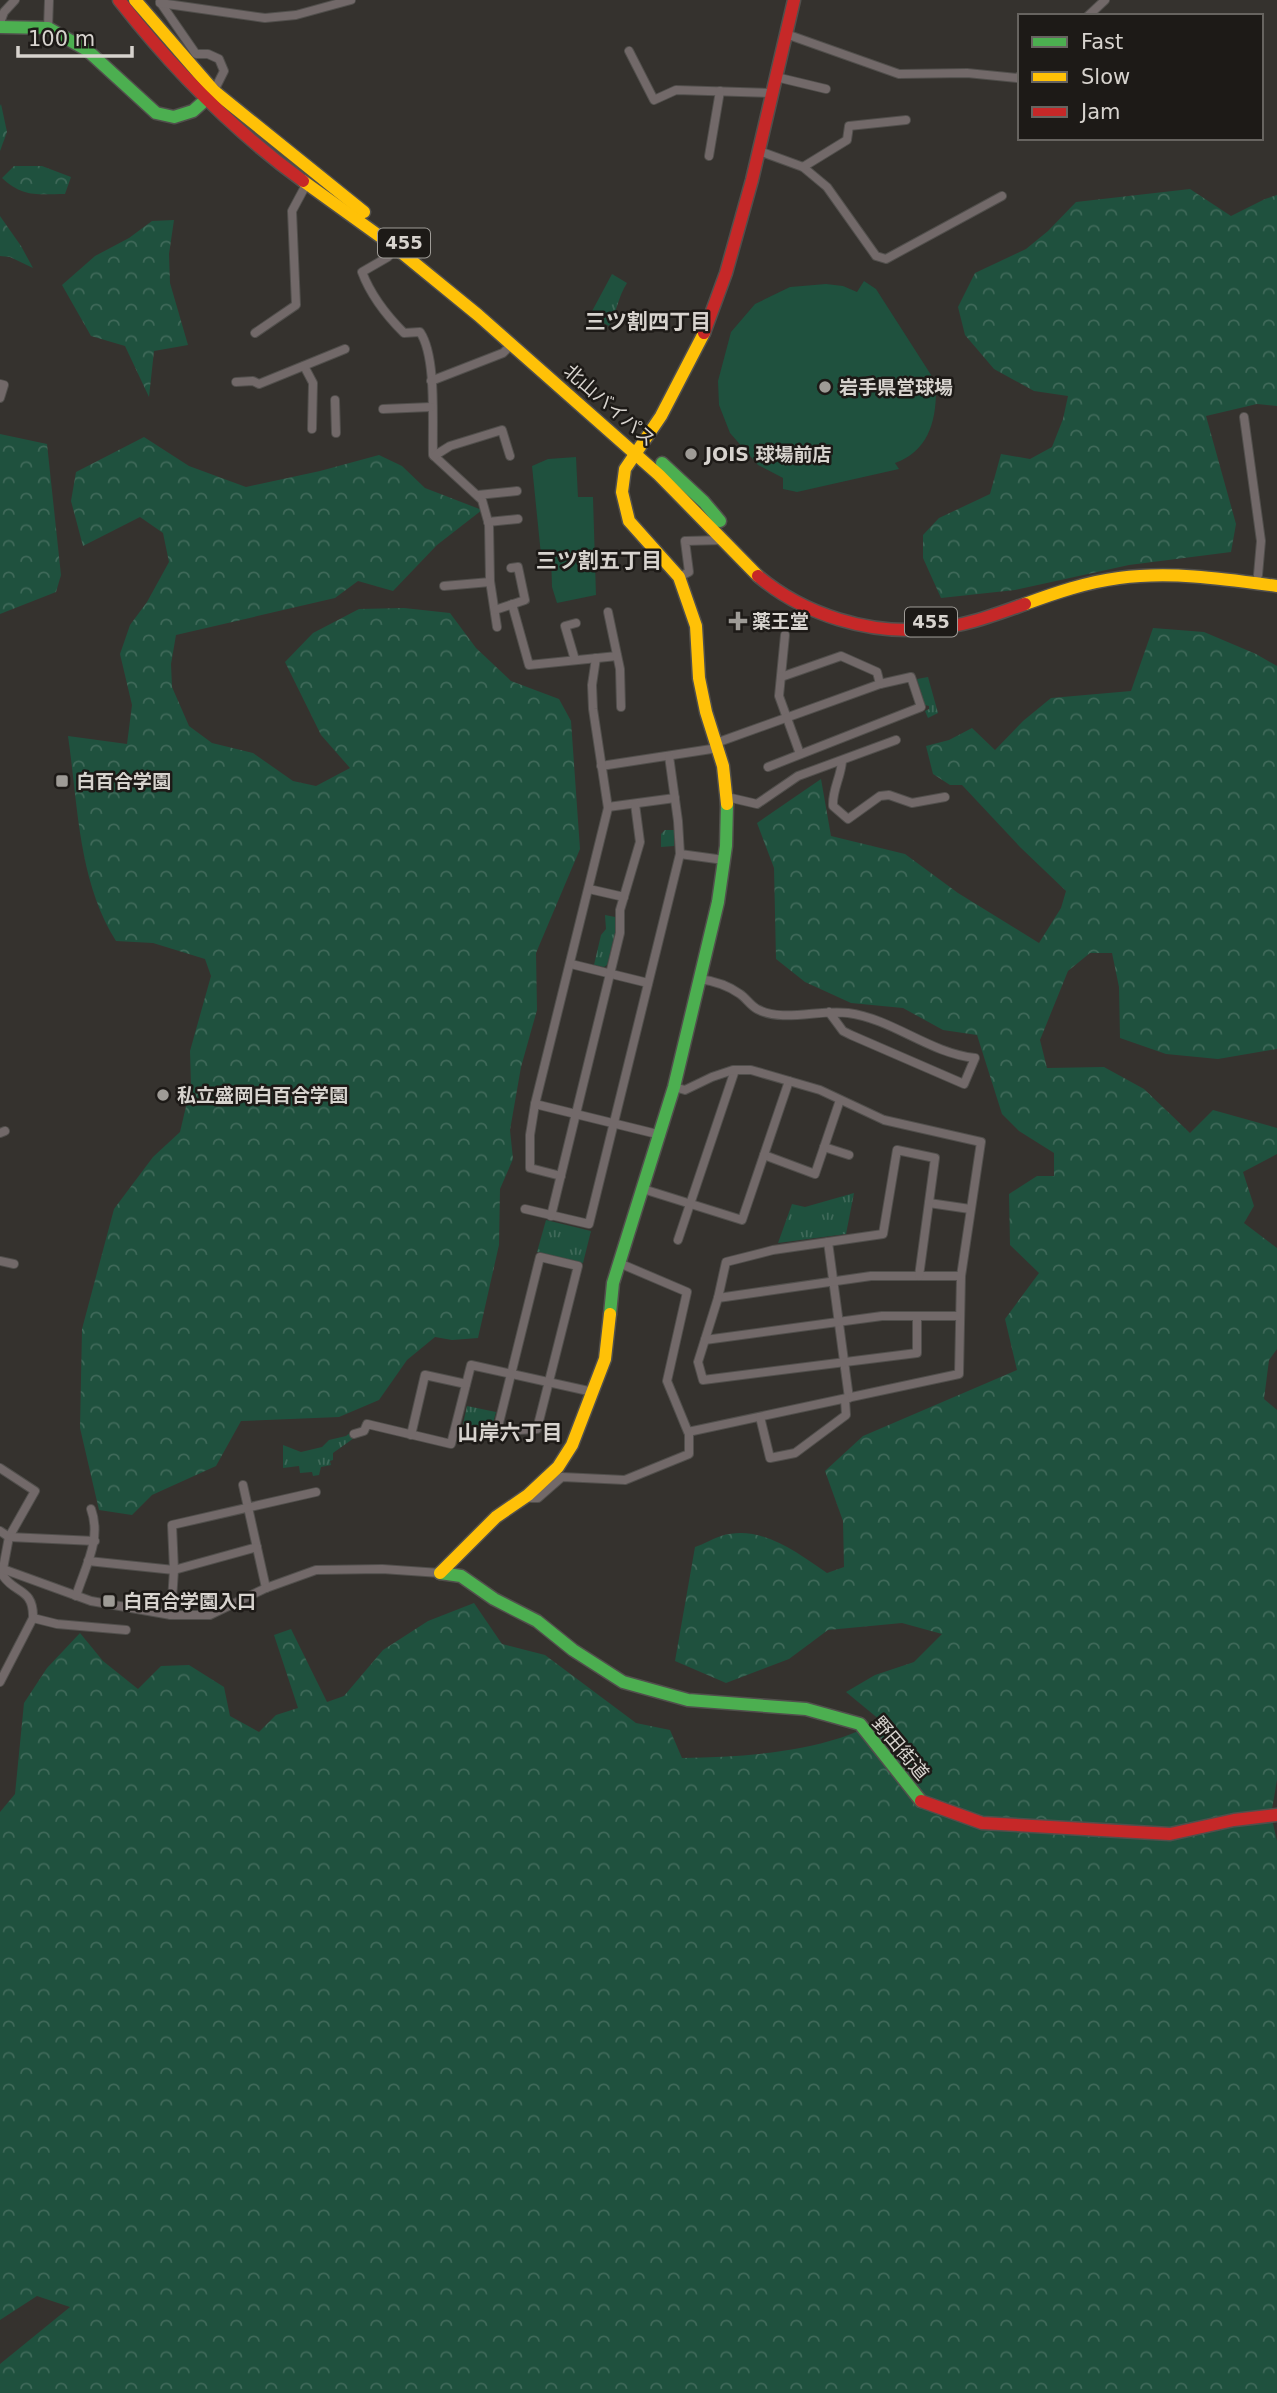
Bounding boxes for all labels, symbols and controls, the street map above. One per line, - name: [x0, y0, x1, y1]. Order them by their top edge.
- scale bar: [18, 14, 131, 58]
- legend: [1018, 14, 1263, 140]
- text: 100 m: [28, 27, 95, 51]
- text: Fast: [1081, 30, 1123, 54]
- text: Slow: [1081, 65, 1130, 89]
- text: Jam: [1079, 100, 1121, 124]
- road number: 455: [378, 229, 430, 258]
- district label: 三ツ割四丁目: [585, 310, 711, 334]
- street label: 北山バイパス: [560, 359, 660, 451]
- place label: 岩手県営球場: [839, 376, 953, 398]
- marker: 岩手県営球場: [817, 379, 833, 395]
- place label: JOIS 球場前店: [703, 443, 832, 465]
- marker: JOIS 球場前店: [683, 446, 699, 462]
- district label: 三ツ割五丁目: [536, 549, 662, 573]
- road number: 455: [905, 608, 957, 636]
- place label: 薬王堂: [752, 610, 809, 632]
- marker: 薬王堂: [730, 613, 746, 629]
- place label: 白百合学園: [76, 770, 171, 792]
- marker: 白百合学園: [54, 773, 70, 789]
- place label: 私立盛岡白百合学園: [177, 1084, 348, 1106]
- marker: 私立盛岡白百合学園: [155, 1087, 171, 1103]
- district label: 山岸六丁目: [458, 1421, 563, 1445]
- place label: 白百合学園入口: [123, 1590, 256, 1612]
- marker: 白百合学園入口: [101, 1593, 117, 1609]
- street label: 野田街道: [868, 1712, 934, 1784]

